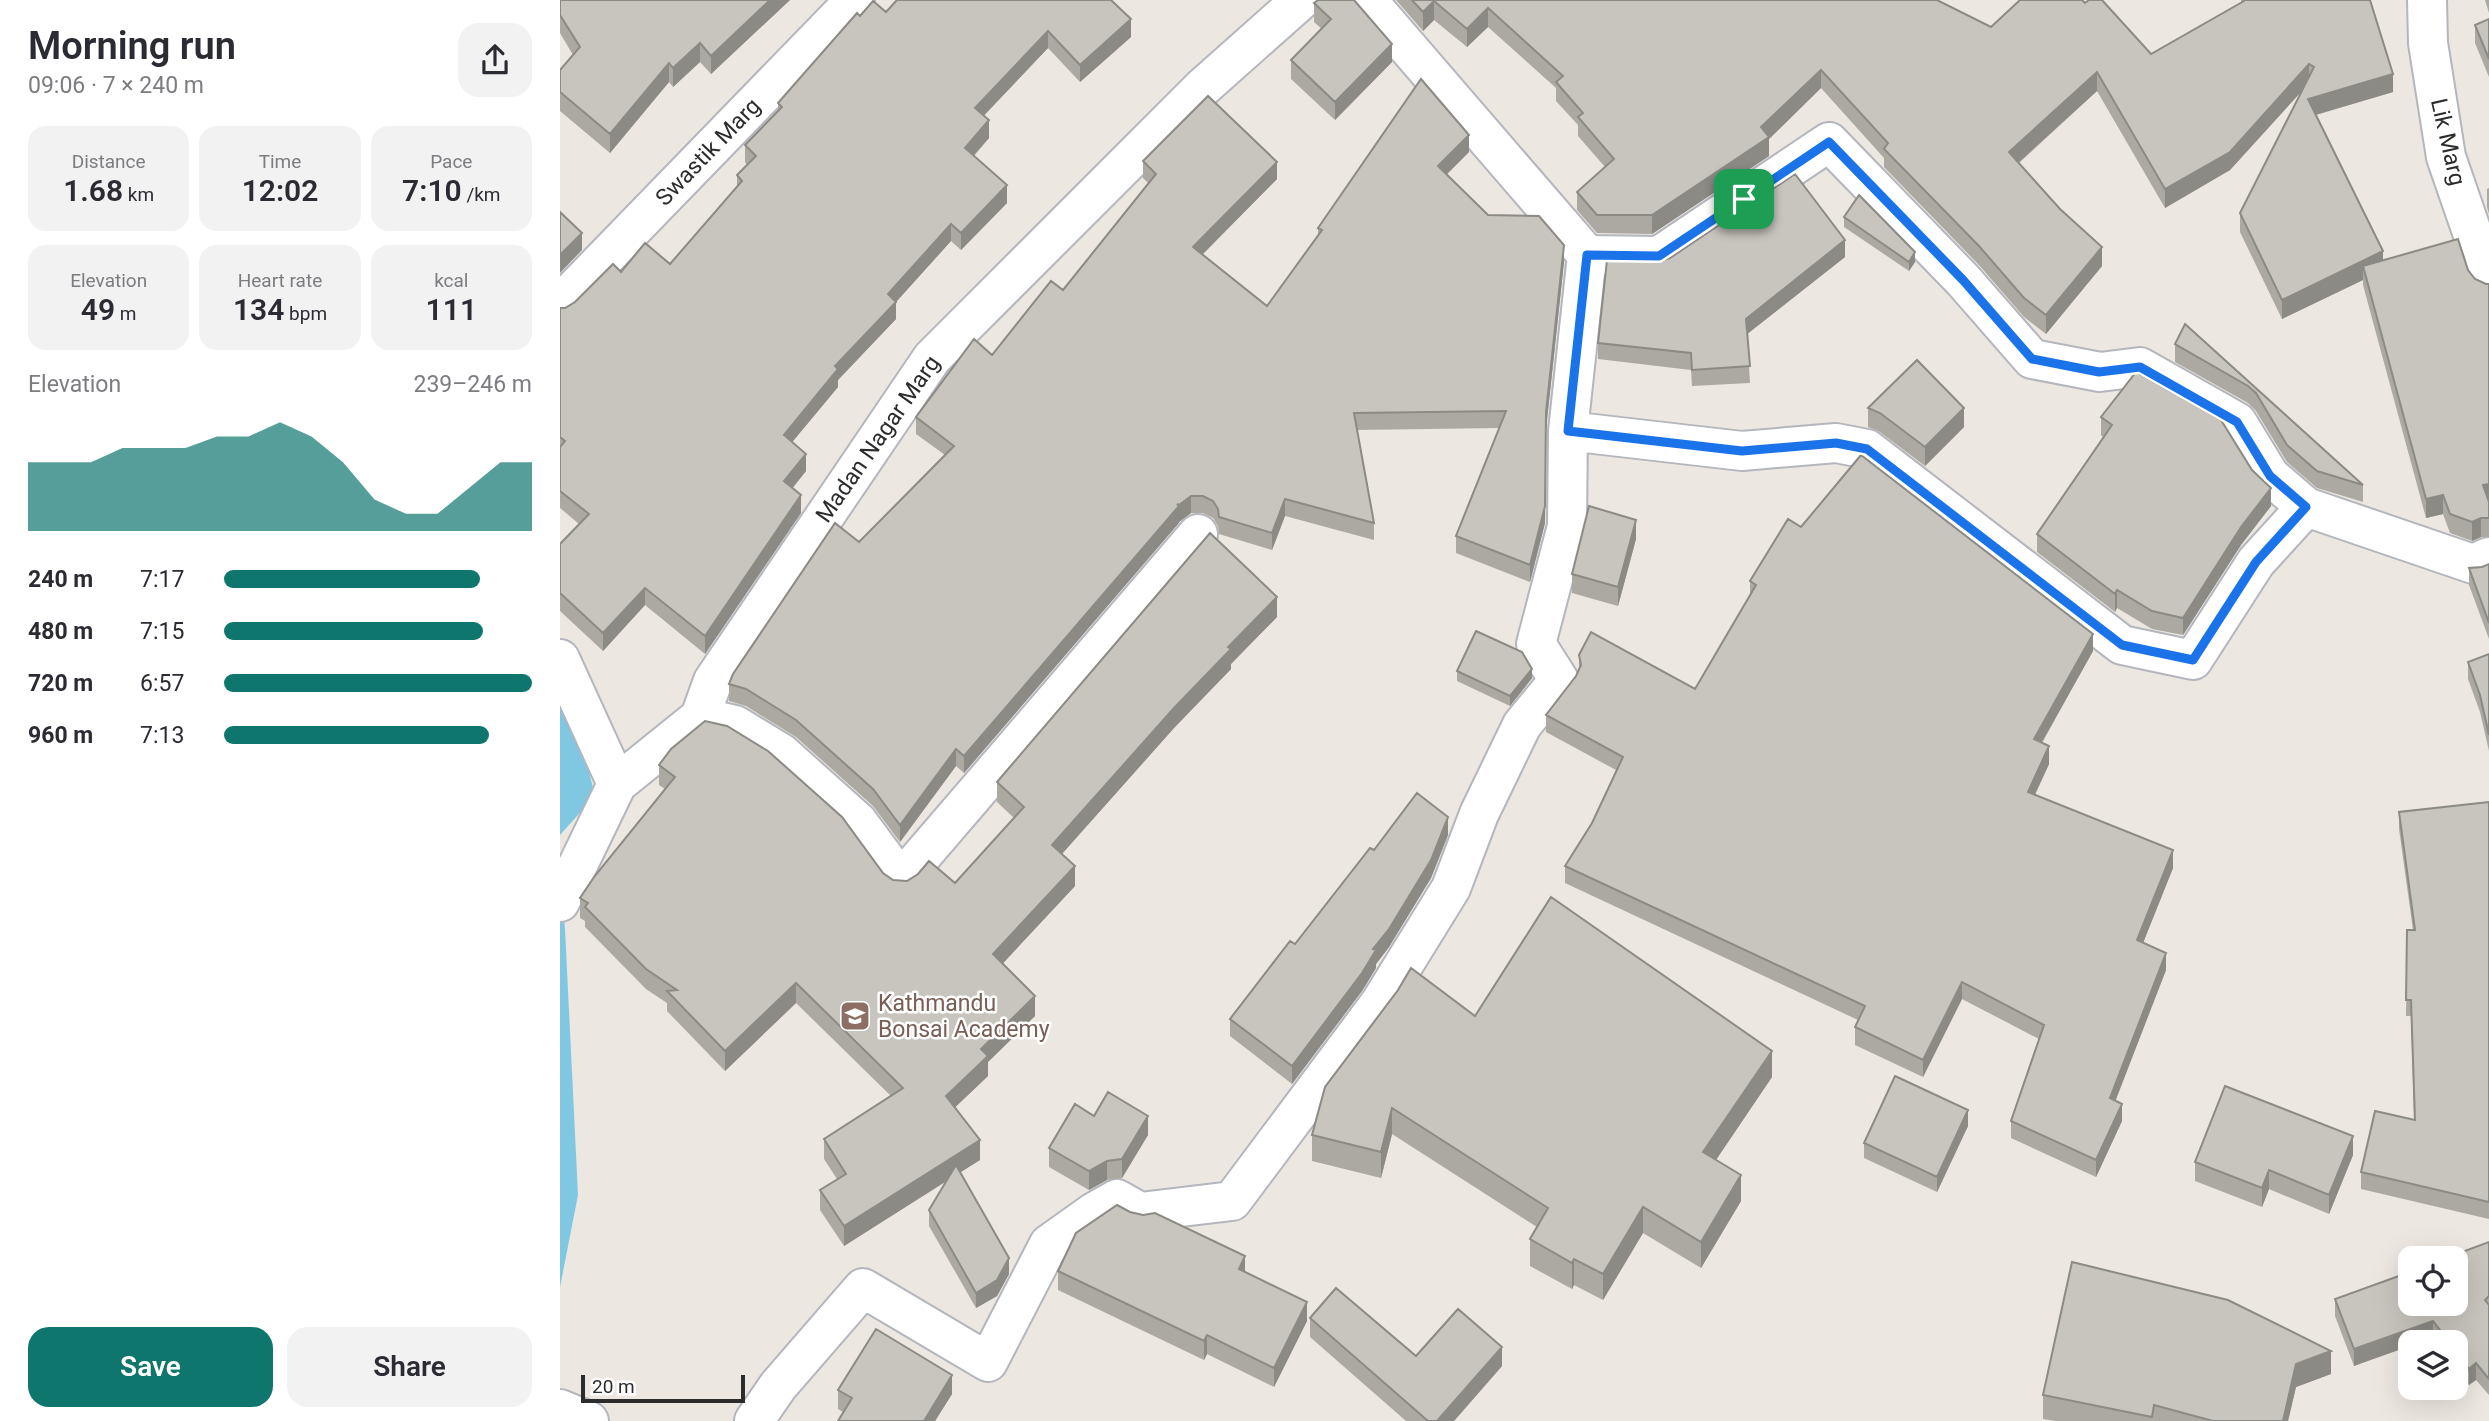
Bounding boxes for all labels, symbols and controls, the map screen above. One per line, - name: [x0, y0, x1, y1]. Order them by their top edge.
- button: share: [458, 23, 532, 97]
- text: Morning run: [28, 24, 236, 68]
- text: 09:06 · 7 × 240 m: [28, 72, 204, 99]
- street label: Swastik Marg: [650, 93, 766, 211]
- street label: Lik Marg: [2425, 96, 2471, 188]
- text: Distance: [72, 150, 146, 173]
- text: Time: [259, 150, 301, 173]
- text: Pace: [430, 150, 472, 173]
- pin: [1714, 169, 1774, 229]
- text: 1.68: [63, 173, 123, 208]
- text: 12:02: [242, 173, 318, 208]
- text: 7:10: [402, 173, 462, 208]
- icon: arrive: [1725, 180, 1763, 218]
- text: km: [123, 183, 154, 206]
- text: /km: [462, 183, 501, 206]
- text: Elevation: [70, 269, 147, 292]
- text: Heart rate: [238, 269, 322, 292]
- text: kcal: [434, 269, 469, 292]
- text: 49: [81, 292, 115, 327]
- text: 134: [233, 292, 284, 327]
- text: 111: [426, 292, 477, 327]
- text: m: [115, 302, 136, 325]
- text: bpm: [284, 302, 327, 325]
- street label: Madan Nagar Marg: [810, 350, 946, 528]
- text: Elevation: [28, 371, 121, 398]
- text: 239–246 m: [413, 371, 532, 398]
- text: 240 m: [28, 566, 93, 593]
- text: 7:17: [140, 566, 184, 593]
- text: 480 m: [28, 618, 93, 645]
- text: 7:15: [140, 618, 184, 645]
- text: 720 m: [28, 670, 93, 697]
- text: 6:57: [140, 670, 184, 697]
- text: 960 m: [28, 722, 93, 749]
- text: 7:13: [140, 722, 184, 749]
- place label: Kathmandu Bonsai Academy: [878, 990, 1050, 1043]
- school or university icon: Kathmandu Bonsai Academy: [838, 999, 872, 1033]
- map controls: [2398, 1246, 2468, 1400]
- button: locate: [2398, 1246, 2468, 1316]
- button: Save: [28, 1327, 273, 1407]
- button: Share: [287, 1327, 532, 1407]
- button: layers: [2398, 1330, 2468, 1400]
- scale bar: [581, 1372, 746, 1404]
- text: 20 m: [592, 1375, 635, 1398]

